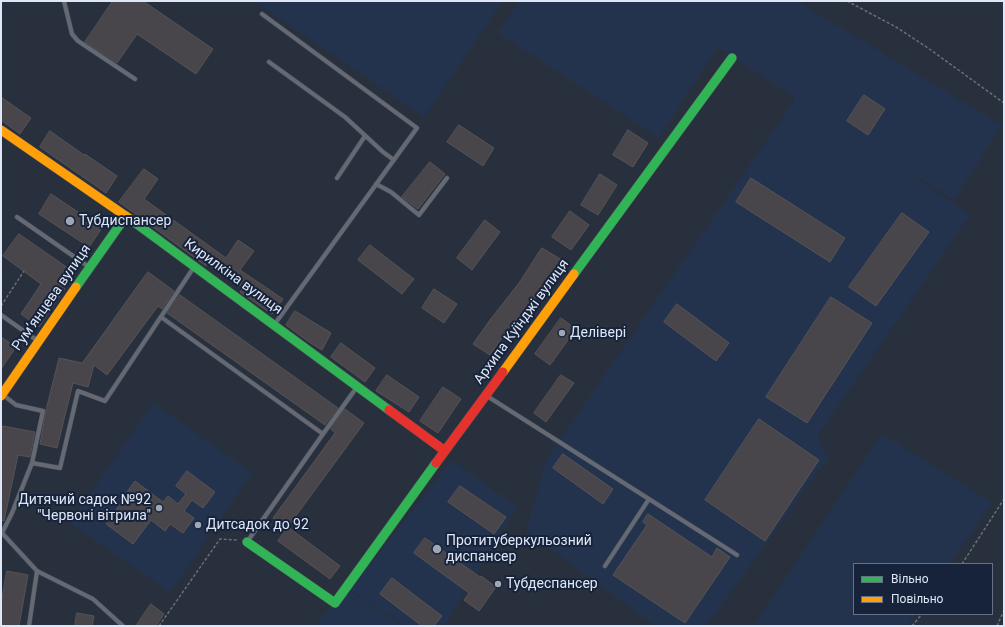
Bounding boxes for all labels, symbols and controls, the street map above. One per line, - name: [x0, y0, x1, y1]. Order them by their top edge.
- place label: Тубдиспансер: [79, 213, 171, 229]
- marker: Тубдиспансер: [64, 215, 76, 227]
- street label: Кирилкіна вулиця: [180, 236, 286, 318]
- street label: Рум’янцева вулиця: [9, 242, 95, 354]
- street label: Архипа Куїнджі вулиця: [471, 256, 573, 388]
- place label: Делівері: [570, 325, 626, 341]
- marker: Делівері: [557, 328, 567, 338]
- place label: Дитячий садок №92 "Червонi вiтрила": [18, 492, 151, 524]
- marker: Дитячий садок №92 "Червонi вiтрила": [154, 503, 164, 513]
- place label: Дитсадок до 92: [206, 517, 309, 533]
- marker: Дитсадок до 92: [193, 520, 203, 530]
- place label: Протитуберкульозний диспансер: [446, 533, 592, 566]
- marker: Протитуберкульозний диспансер: [431, 543, 443, 555]
- legend: [853, 563, 993, 615]
- text: Вільно: [891, 572, 929, 586]
- place label: Тубдеспансер: [506, 576, 598, 592]
- marker: Тубдеспансер: [493, 579, 503, 589]
- text: Повільно: [891, 592, 943, 606]

